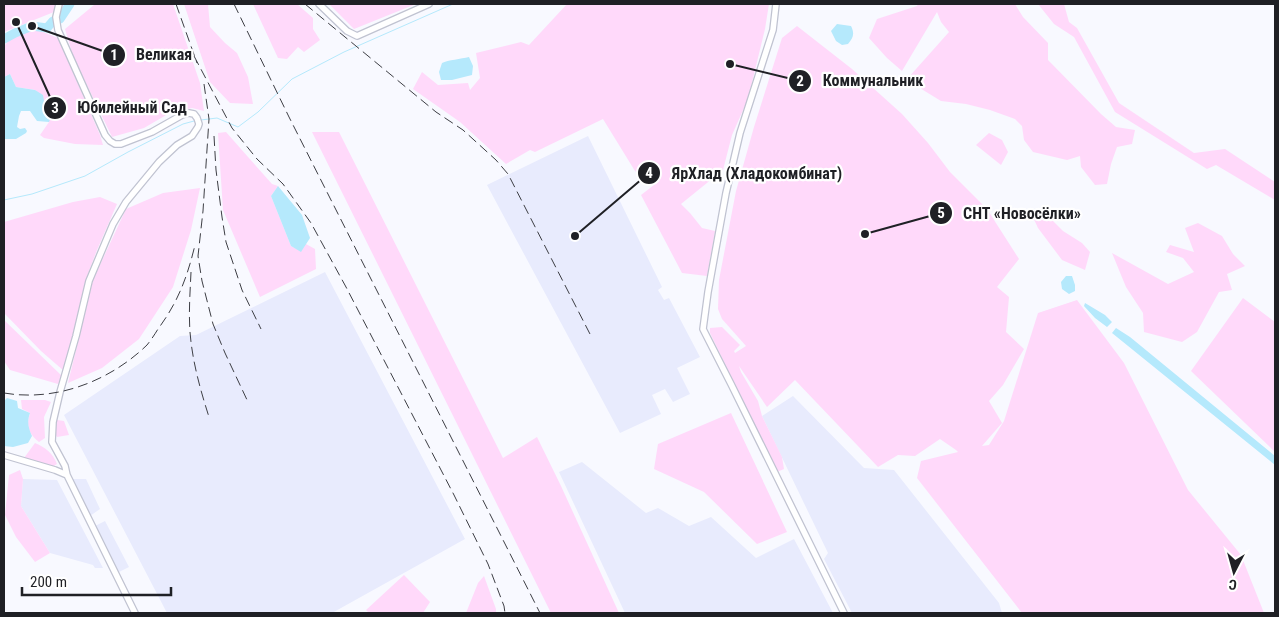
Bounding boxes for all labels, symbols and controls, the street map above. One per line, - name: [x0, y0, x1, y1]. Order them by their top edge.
- callout: Великая: [101, 39, 202, 70]
- text: Великая: [136, 45, 192, 64]
- text: 1: [110, 46, 118, 64]
- callout: Коммунальник: [788, 65, 933, 96]
- text: Коммунальник: [823, 71, 923, 90]
- text: 2: [796, 72, 804, 90]
- callout: Юбилейный Сад: [42, 92, 197, 123]
- text: Юбилейный Сад: [77, 98, 187, 117]
- text: 3: [51, 99, 59, 117]
- callout: ЯрХлад (Хладокомбинат): [636, 158, 852, 189]
- text: 4: [645, 164, 653, 182]
- text: ЯрХлад (Хладокомбинат): [671, 164, 842, 183]
- callout: СНТ «Новосёлки»: [928, 198, 1092, 229]
- text: 5: [937, 204, 945, 222]
- text: СНТ «Новосёлки»: [963, 204, 1081, 223]
- north arrow: [1209, 547, 1259, 597]
- scale bar: [22, 564, 171, 596]
- text: 200 m: [30, 573, 67, 591]
- text: С: [1228, 577, 1237, 593]

